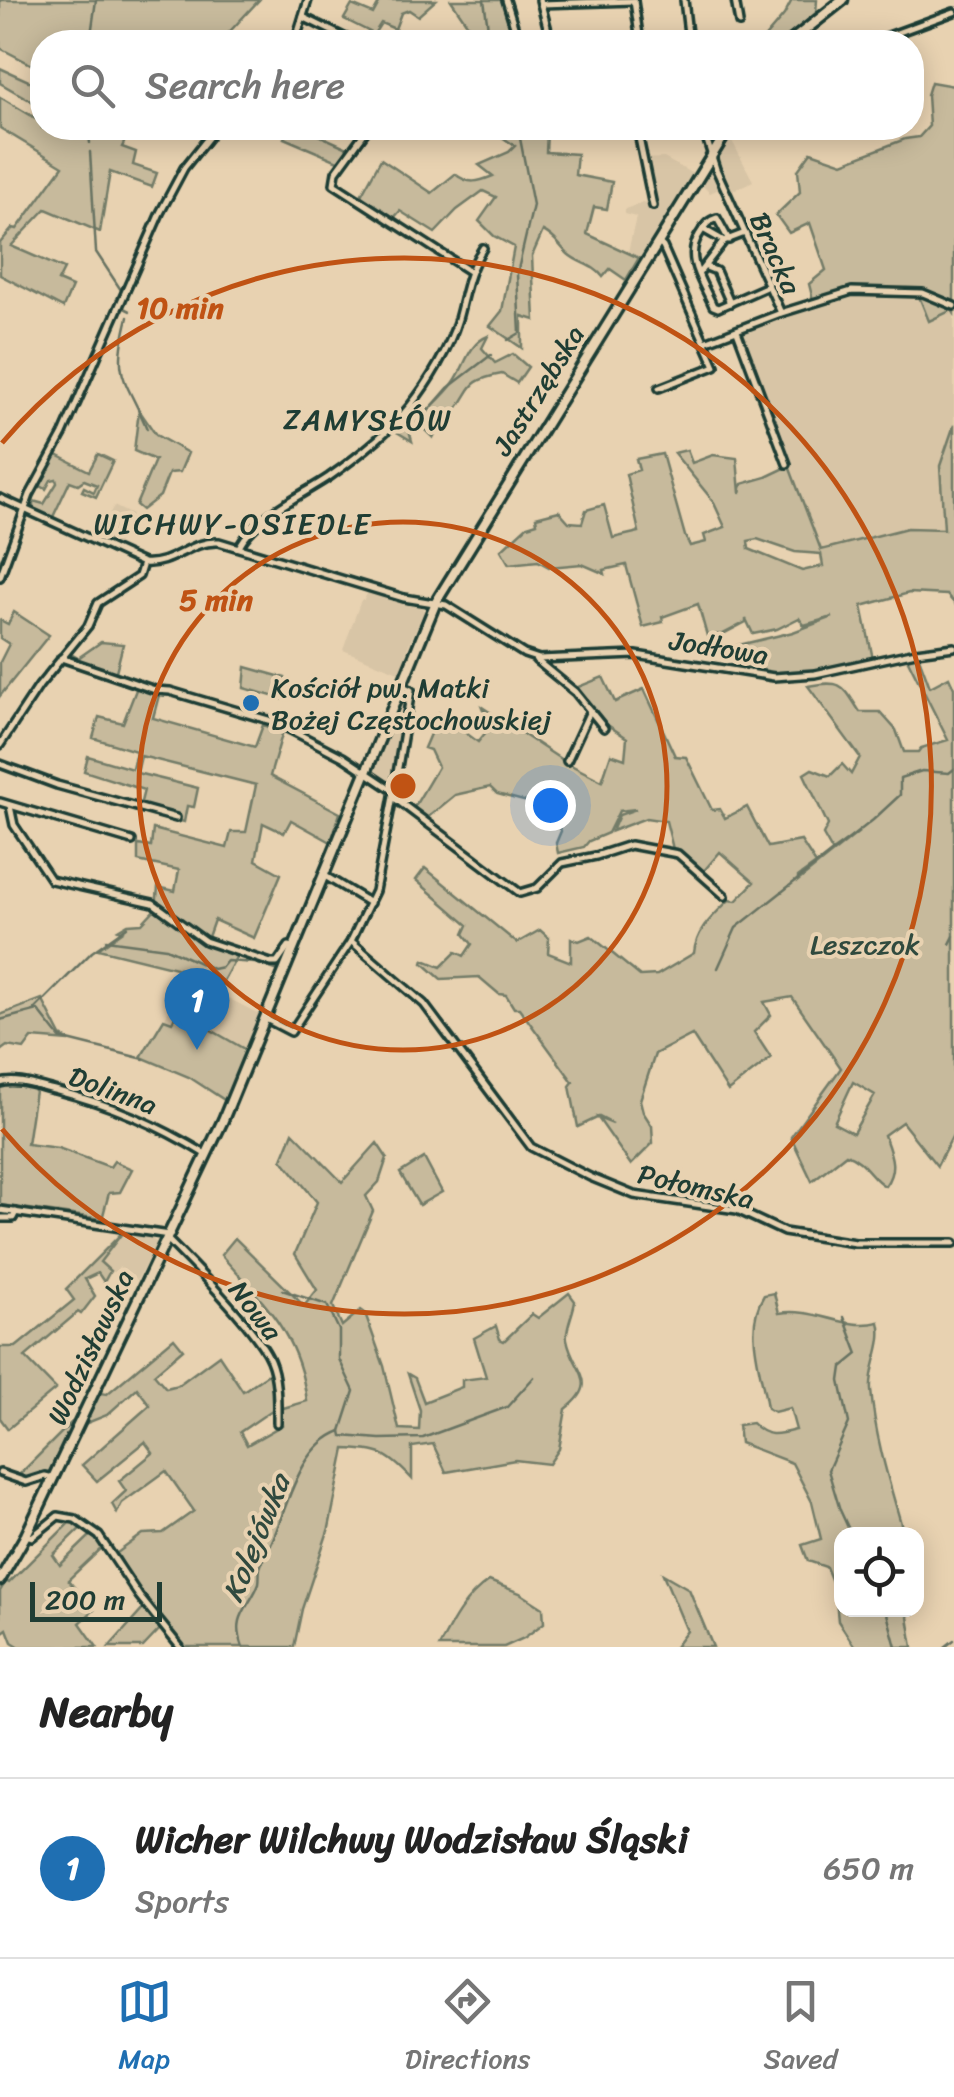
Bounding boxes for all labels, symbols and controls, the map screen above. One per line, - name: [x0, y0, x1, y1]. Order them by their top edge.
- search box: [30, 30, 924, 140]
- text: Search here: [145, 52, 345, 119]
- icon: search: [65, 58, 120, 113]
- street label: Bracka: [736, 204, 816, 303]
- text: 10 min: [136, 281, 224, 335]
- street label: Jastrzębska: [478, 315, 598, 466]
- district label: ZAMYSŁÓW: [283, 393, 453, 447]
- district label: WICHWY-OSIEDLE: [94, 497, 372, 551]
- text: 5 min: [179, 573, 254, 627]
- street label: Jodłowa: [665, 615, 772, 679]
- place label: Kościół pw. Matki Bożej Częstochowskiej: [271, 663, 552, 744]
- marker: Kościół pw. Matki Bożej Częstochowskiej: [240, 692, 262, 714]
- centre of rings: [385, 768, 421, 804]
- your location: [525, 780, 576, 831]
- park label: Leszczok: [810, 920, 920, 969]
- pin: 1: [164, 968, 230, 1050]
- street label: Dolinna: [62, 1052, 164, 1129]
- street label: Połomska: [633, 1149, 759, 1224]
- street label: Wodzisławska: [33, 1261, 148, 1433]
- street label: Nowa: [216, 1269, 296, 1353]
- water label: Kolejówka: [206, 1463, 307, 1610]
- map controls: [834, 1527, 924, 1617]
- button: locate: [834, 1527, 924, 1617]
- text: 200 m: [45, 1575, 125, 1624]
- scale bar: [30, 1577, 162, 1622]
- text: Nearby: [40, 1675, 173, 1749]
- text: Wicher Wilchwy Wodzisław Śląski: [135, 1806, 688, 1873]
- text: 1: [66, 1840, 79, 1897]
- text: 650 m: [823, 1840, 914, 1897]
- text: Sports: [135, 1873, 229, 1930]
- tab: Map: [117, 1974, 172, 2083]
- tab: Directions: [405, 1974, 530, 2083]
- tab: Saved: [764, 1974, 837, 2083]

